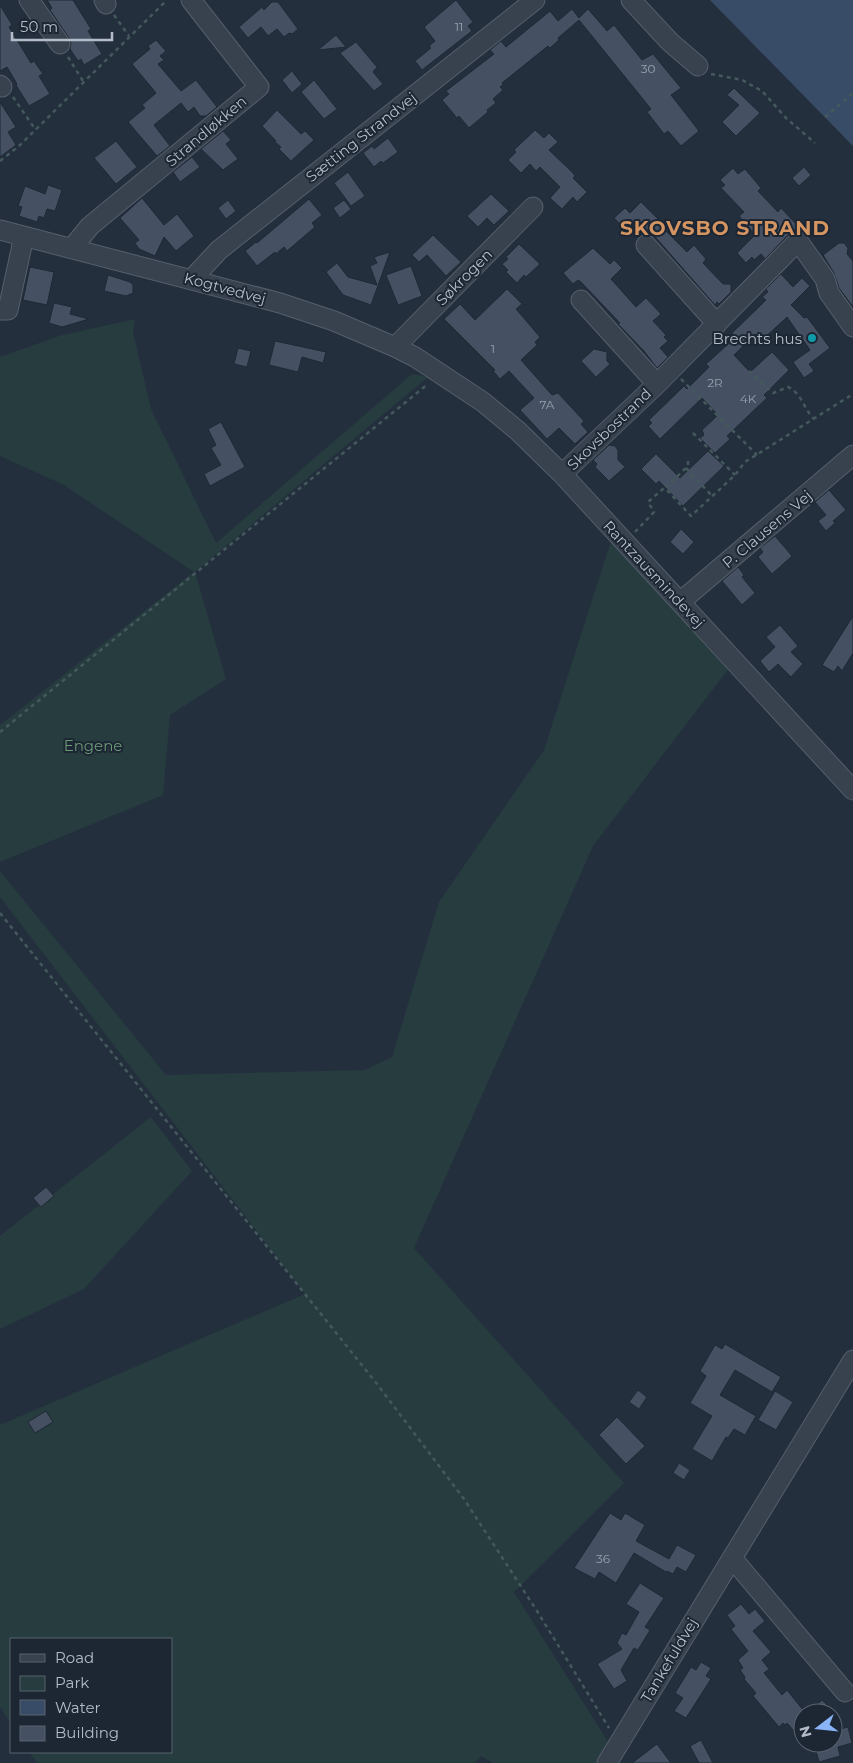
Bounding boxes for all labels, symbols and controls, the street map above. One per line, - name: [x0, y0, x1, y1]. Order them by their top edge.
- scale bar: [12, 10, 112, 42]
- text: 50 m: [20, 17, 58, 36]
- house number: 11: [455, 19, 463, 34]
- house number: 30: [641, 61, 655, 76]
- street label: Sætting Strandvej: [302, 88, 420, 186]
- street label: Strandløkken: [162, 92, 250, 170]
- district label: SKOVSBO STRAND: [620, 216, 830, 240]
- street label: Søkrogen: [432, 245, 496, 309]
- street label: Kogtvedvej: [182, 268, 268, 308]
- place label: Brechts hus: [712, 329, 802, 348]
- marker: Brechts hus: [806, 332, 818, 344]
- house number: 1: [491, 341, 495, 356]
- house number: 2R: [707, 375, 723, 390]
- street label: Skovsbostrand: [563, 384, 655, 474]
- house number: 4K: [740, 391, 757, 406]
- house number: 7A: [540, 397, 555, 412]
- street label: P. Clausens Vej: [718, 486, 816, 572]
- street label: Rantzausmindevej: [599, 516, 709, 632]
- park label: Engene: [64, 736, 122, 755]
- house number: 36: [596, 1551, 610, 1566]
- street label: Tankefuldvej: [636, 1614, 702, 1706]
- legend: [10, 1638, 172, 1753]
- text: Road: [55, 1648, 94, 1667]
- text: Park: [55, 1673, 89, 1692]
- text: Water: [55, 1698, 101, 1717]
- north arrow: [793, 1703, 843, 1753]
- text: Building: [55, 1723, 119, 1742]
- text: N: [795, 1724, 816, 1740]

